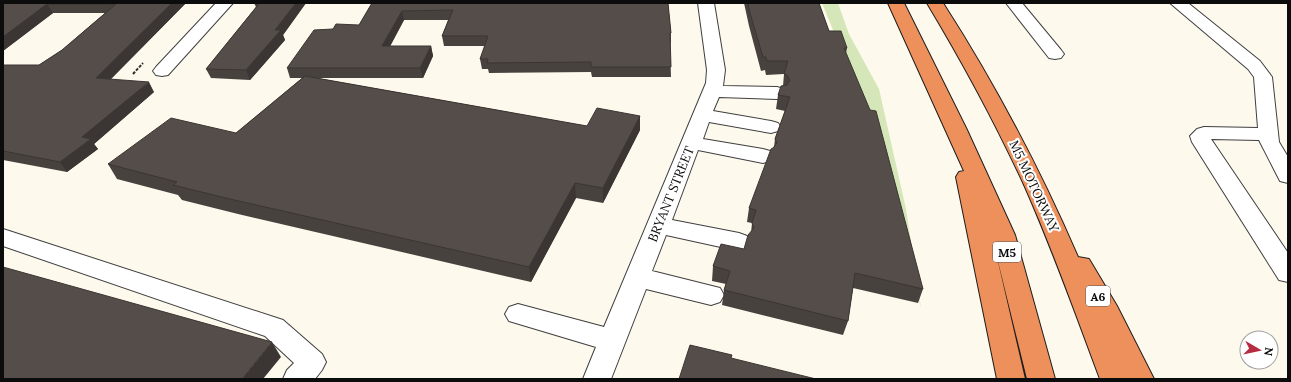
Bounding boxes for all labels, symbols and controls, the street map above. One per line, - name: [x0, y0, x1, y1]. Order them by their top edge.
- street label: M5 MOTORWAY: [1005, 137, 1063, 235]
- street label: BRYANT STREET: [644, 143, 698, 244]
- road number: M5: [993, 242, 1021, 262]
- road number: A6: [1086, 286, 1110, 306]
- north arrow: [1239, 330, 1279, 370]
- text: N: [1261, 346, 1276, 357]

